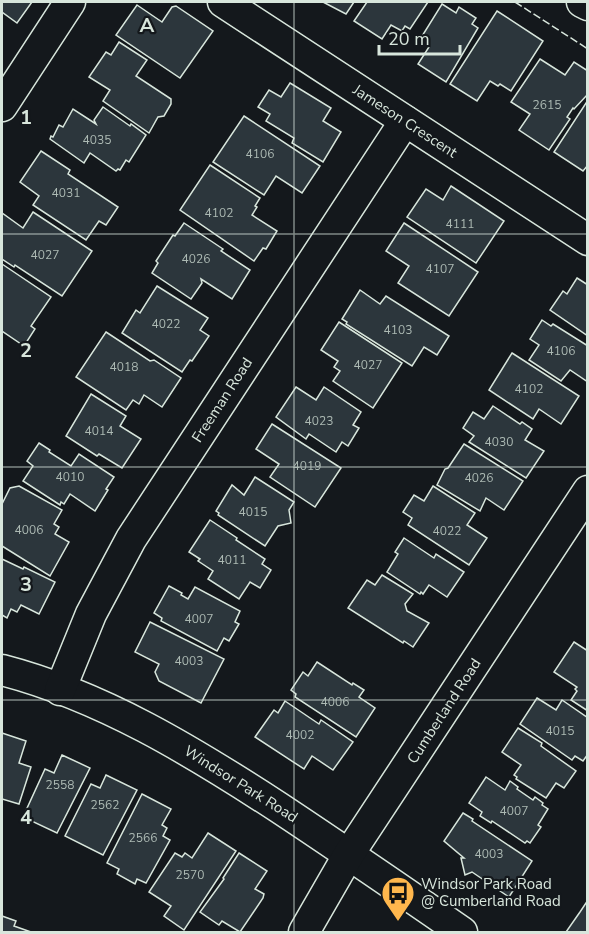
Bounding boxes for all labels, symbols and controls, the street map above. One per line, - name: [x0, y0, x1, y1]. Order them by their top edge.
- text: A: [140, 12, 155, 39]
- scale bar: [379, 18, 460, 56]
- text: 20 m: [388, 27, 430, 51]
- street label: Jameson Crescent: [348, 79, 462, 163]
- house number: 2615: [533, 97, 561, 113]
- text: 1: [20, 104, 32, 131]
- house number: 4035: [83, 132, 111, 148]
- house number: 4106: [246, 146, 274, 162]
- house number: 4031: [52, 185, 80, 201]
- house number: 4102: [205, 205, 233, 221]
- house number: 4111: [446, 216, 474, 232]
- house number: 4027: [31, 247, 59, 263]
- house number: 4026: [182, 251, 210, 267]
- house number: 4107: [426, 261, 454, 277]
- house number: 4022: [152, 316, 180, 332]
- house number: 4103: [384, 322, 412, 338]
- text: 2: [20, 337, 32, 364]
- house number: 4106: [547, 343, 575, 359]
- street label: Freeman Road: [187, 354, 257, 446]
- house number: 4027: [354, 357, 382, 373]
- house number: 4018: [110, 359, 138, 375]
- house number: 4102: [515, 381, 543, 397]
- house number: 4023: [305, 413, 333, 429]
- house number: 4014: [85, 423, 113, 439]
- house number: 4030: [485, 434, 513, 450]
- house number: 4019: [293, 458, 321, 474]
- house number: 4010: [56, 469, 84, 485]
- house number: 4026: [465, 470, 493, 486]
- house number: 4015: [239, 504, 267, 520]
- house number: 4006: [15, 522, 43, 538]
- house number: 4022: [433, 523, 461, 539]
- house number: 4011: [218, 552, 246, 568]
- text: 3: [20, 571, 32, 598]
- house number: 4007: [185, 611, 213, 627]
- house number: 4003: [175, 653, 203, 669]
- street label: Cumberland Road: [402, 655, 486, 767]
- house number: 4006: [321, 694, 349, 710]
- house number: 4015: [546, 723, 574, 739]
- house number: 4002: [286, 727, 314, 743]
- street label: Windsor Park Road: [180, 741, 302, 827]
- house number: 2558: [46, 777, 74, 793]
- house number: 2562: [91, 797, 119, 813]
- house number: 4007: [500, 803, 528, 819]
- text: 4: [20, 804, 32, 831]
- house number: 2566: [129, 830, 157, 846]
- house number: 4003: [475, 846, 503, 862]
- house number: 2570: [176, 867, 204, 883]
- place label: Windsor Park Road @ Cumberland Road: [421, 874, 561, 911]
- bus stop icon: Windsor Park Road @ Cumberland Road: [380, 875, 416, 922]

